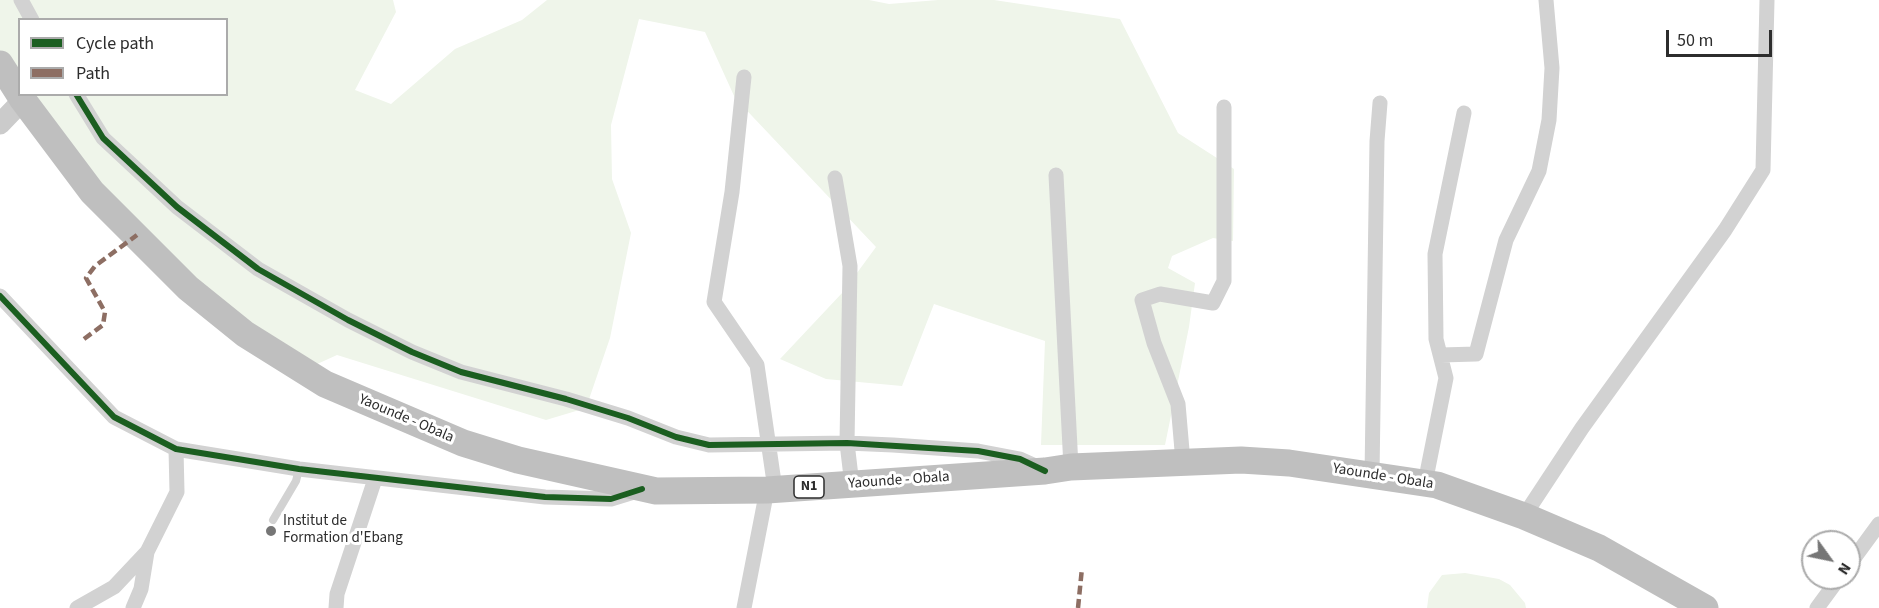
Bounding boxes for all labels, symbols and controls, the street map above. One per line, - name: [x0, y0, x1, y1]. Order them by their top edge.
- legend: [18, 18, 228, 96]
- scale bar: [1669, 18, 1776, 56]
- text: 50 m: [1677, 28, 1713, 53]
- text: Cycle path: [76, 31, 154, 56]
- text: Path: [76, 61, 110, 86]
- street label: Yaounde - Obala: [356, 391, 456, 447]
- street label: Yaounde - Obala: [1331, 460, 1435, 494]
- street label: Yaounde - Obala: [848, 468, 950, 494]
- road number: N1: [794, 476, 824, 498]
- place label: Institut de Formation d'Ebang: [283, 513, 403, 548]
- marker: Institut de Formation d'Ebang: [264, 524, 278, 538]
- north arrow: [1801, 530, 1861, 590]
- text: N: [1832, 558, 1857, 579]

